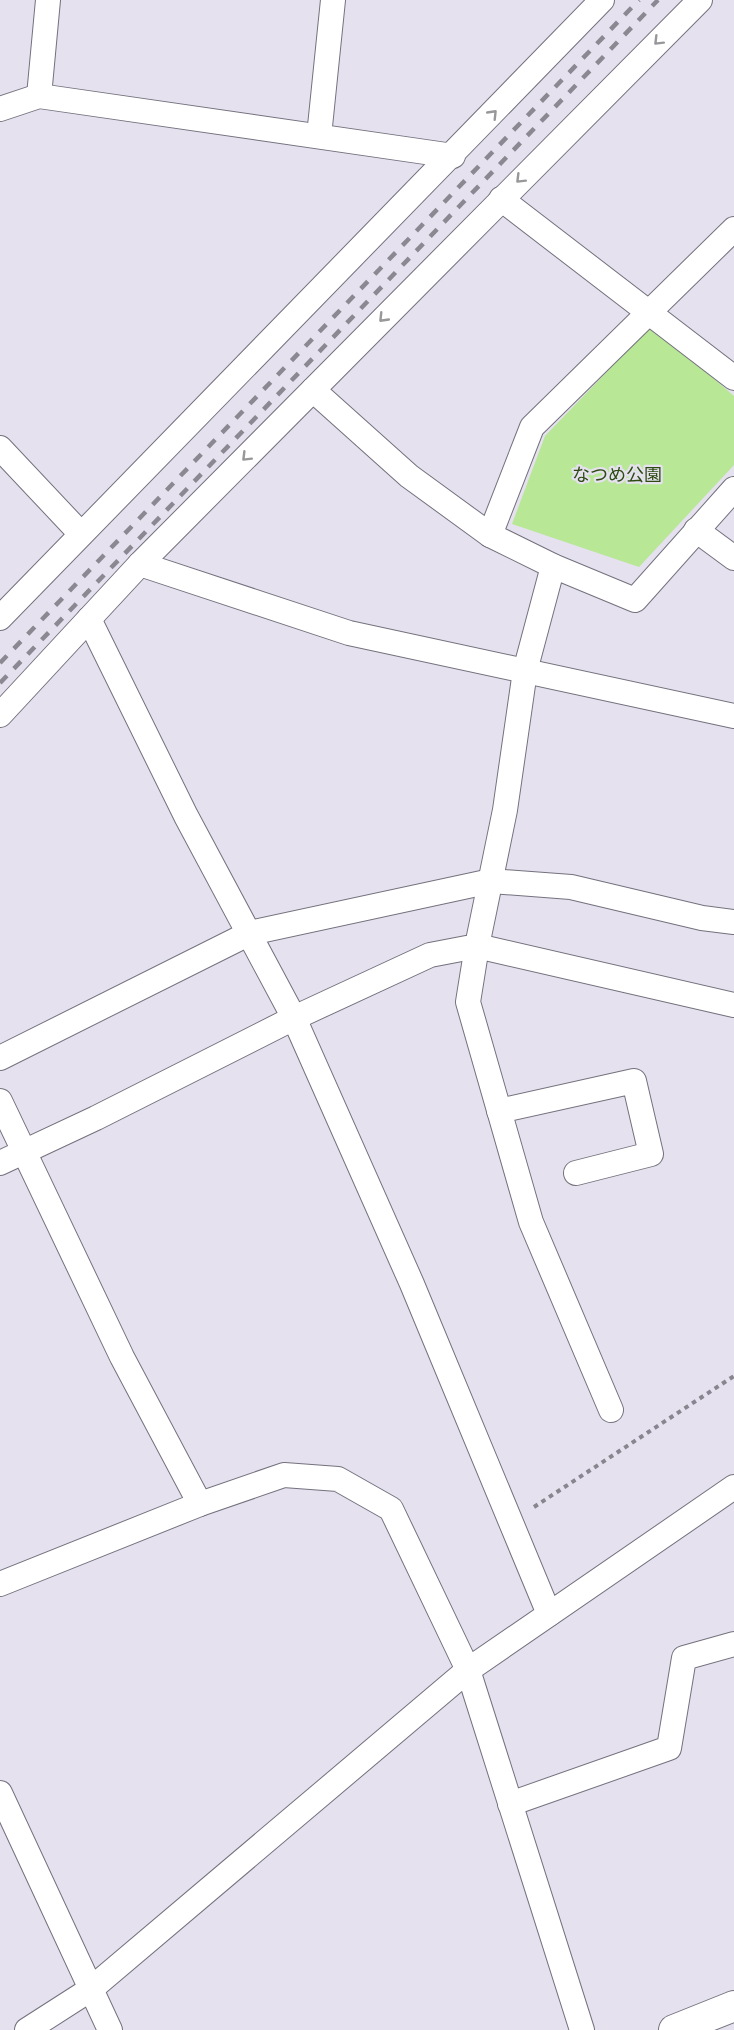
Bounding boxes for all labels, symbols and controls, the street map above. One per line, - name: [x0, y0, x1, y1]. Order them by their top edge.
- one-way arrow: [655, 34, 666, 45]
- one-way arrow: [486, 110, 497, 120]
- one-way arrow: [517, 172, 528, 183]
- one-way arrow: [380, 311, 391, 322]
- one-way arrow: [243, 449, 254, 460]
- park label: なつめ公園: [572, 464, 662, 486]

